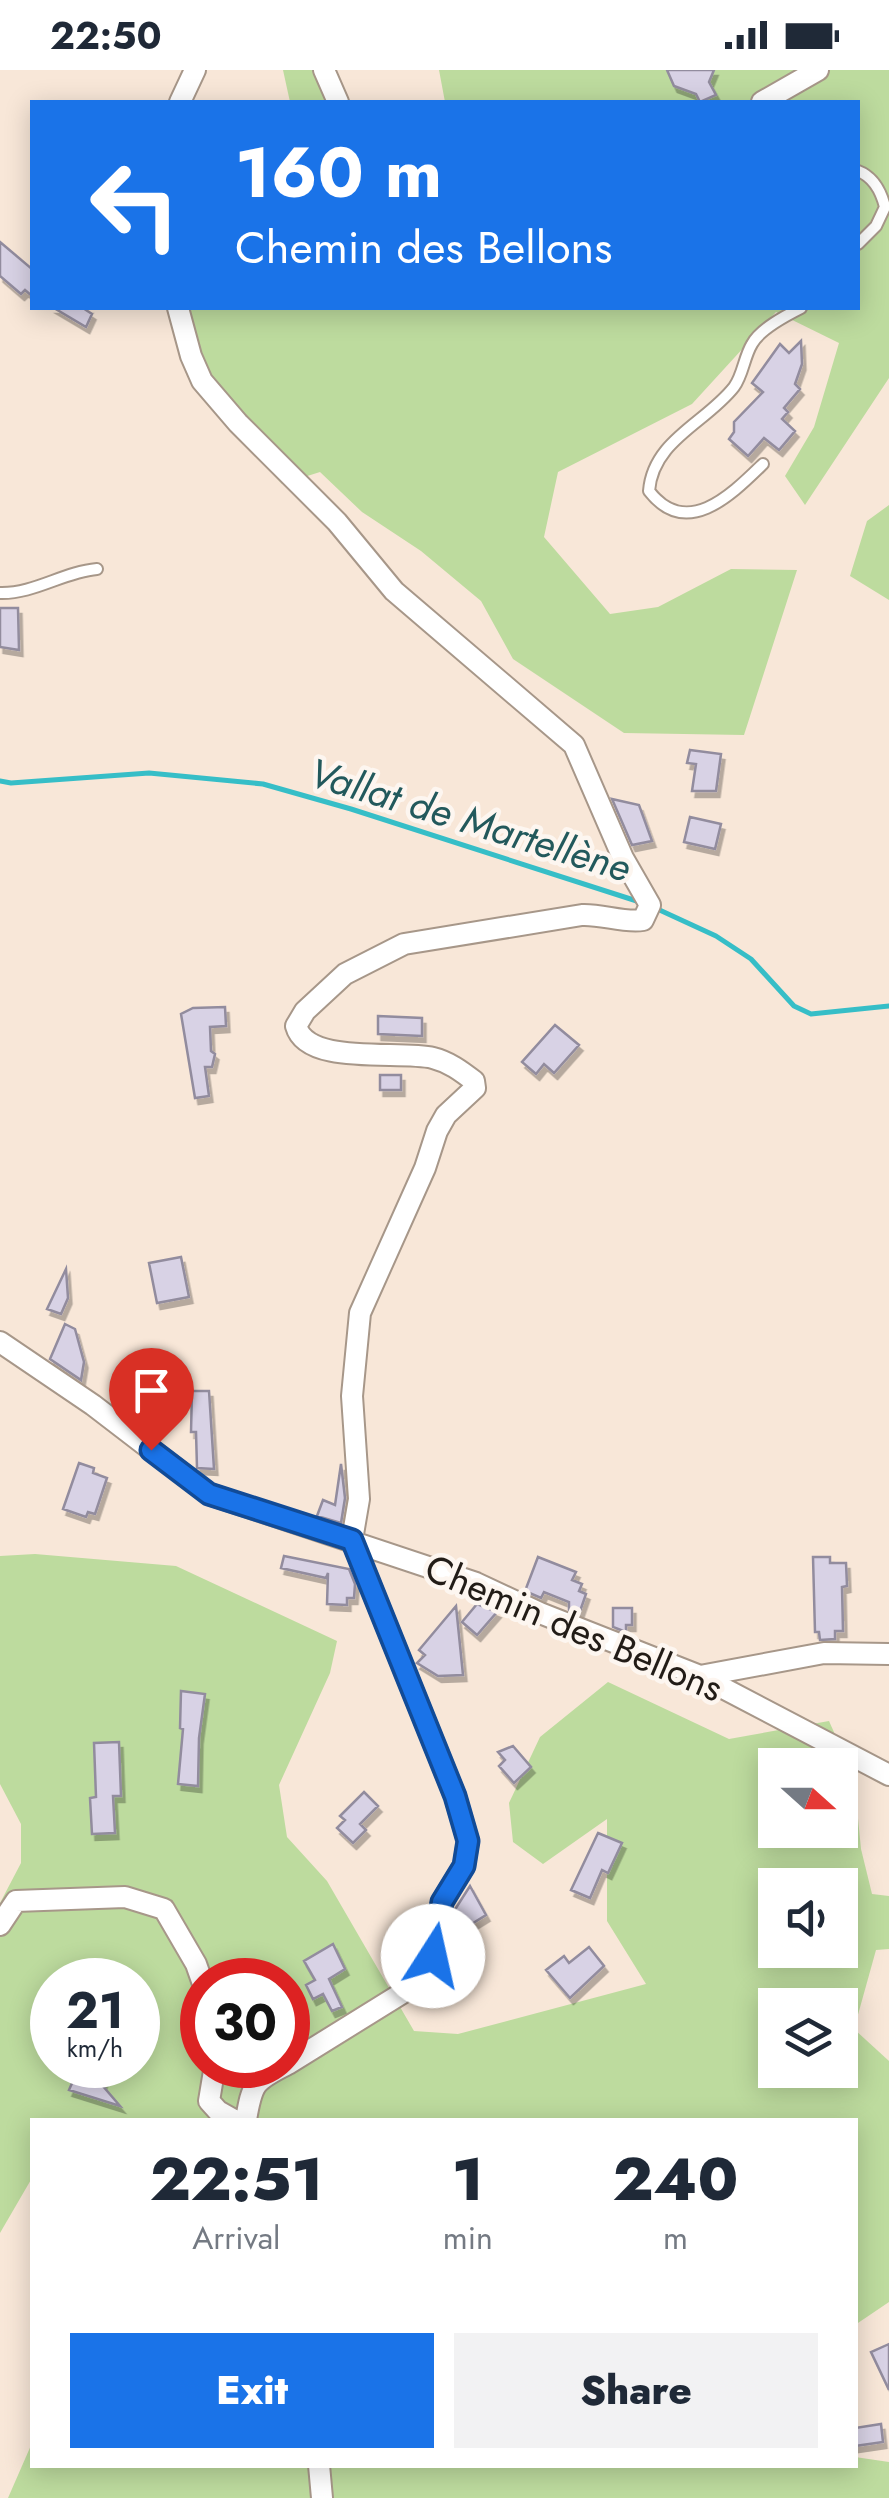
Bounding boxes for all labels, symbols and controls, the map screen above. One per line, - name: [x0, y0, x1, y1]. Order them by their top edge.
- text: 22:50: [50, 8, 162, 63]
- text: 160 m: [235, 122, 442, 223]
- icon: left: [70, 140, 200, 270]
- text: Chemin des Bellons: [235, 215, 612, 280]
- water label: Vallat de Martellène: [302, 743, 638, 897]
- pin: [109, 1348, 194, 1451]
- icon: arrive: [124, 1363, 179, 1418]
- street label: Chemin des Bellons: [417, 1540, 732, 1715]
- north arrow: [758, 1748, 858, 1848]
- map controls: [758, 1748, 858, 2088]
- button: sound: [758, 1868, 858, 1968]
- position arrow: [381, 1904, 485, 2008]
- speed limit sign: 30: [180, 1958, 310, 2088]
- text: 21: [66, 1974, 124, 2047]
- button: layers: [758, 1988, 858, 2088]
- text: km/h: [67, 2030, 123, 2066]
- text: 22:51: [150, 2136, 323, 2223]
- text: 1: [452, 2136, 484, 2223]
- text: 240: [613, 2136, 738, 2223]
- text: Arrival: [192, 2215, 280, 2261]
- text: min: [443, 2215, 493, 2261]
- text: m: [663, 2215, 688, 2261]
- button: Exit: [70, 2333, 434, 2448]
- button: Share: [454, 2333, 818, 2448]

